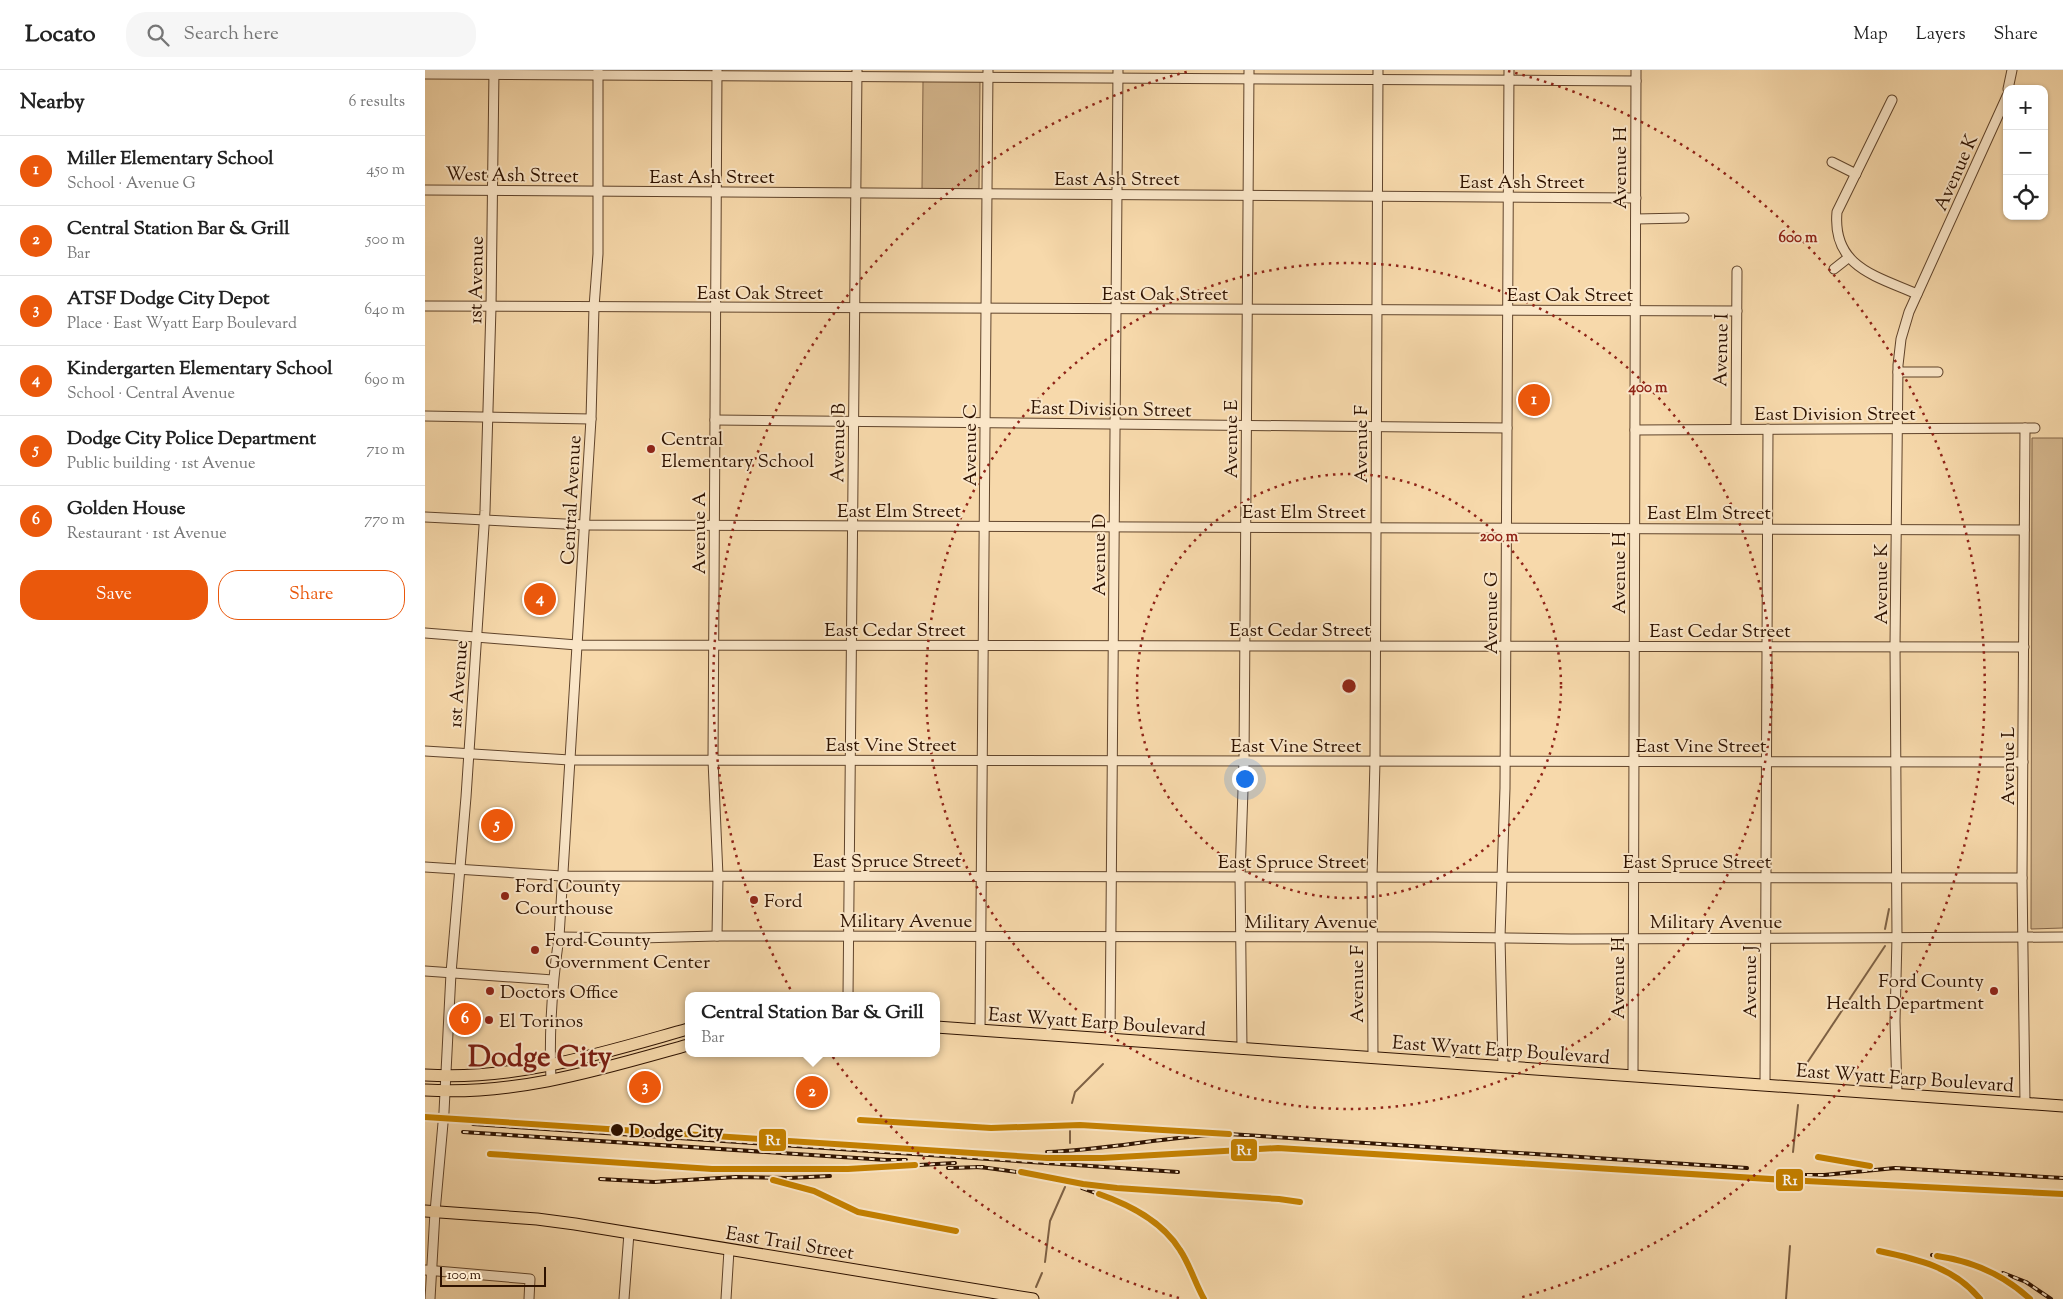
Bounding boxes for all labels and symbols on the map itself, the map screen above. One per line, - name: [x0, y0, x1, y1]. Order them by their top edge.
- street label: Avenue H: [1608, 127, 1635, 209]
- street label: Avenue K: [1928, 130, 1986, 216]
- street label: West Ash Street: [445, 162, 579, 191]
- street label: East Ash Street: [649, 165, 775, 192]
- street label: East Ash Street: [1054, 167, 1180, 194]
- street label: East Ash Street: [1459, 170, 1585, 197]
- text: 600 m: [1779, 228, 1818, 249]
- street label: 1st Avenue: [463, 236, 492, 324]
- street label: East Oak Street: [697, 281, 824, 308]
- street label: East Oak Street: [1102, 282, 1229, 309]
- street label: East Oak Street: [1507, 283, 1634, 310]
- street label: Avenue I: [1708, 313, 1737, 387]
- text: 400 m: [1628, 378, 1668, 399]
- pin: 1: [1518, 381, 1550, 419]
- street label: East Division Street: [1030, 396, 1192, 425]
- street label: Avenue E: [1219, 399, 1246, 479]
- street label: East Division Street: [1754, 402, 1916, 429]
- street label: Avenue B: [825, 403, 854, 483]
- street label: Avenue C: [958, 404, 985, 486]
- street label: Avenue F: [1349, 405, 1376, 483]
- place label: Central Elementary School: [661, 427, 814, 476]
- street label: Central Avenue: [556, 434, 589, 566]
- marker: Central Elementary School: [645, 443, 657, 455]
- street label: Avenue A: [687, 491, 714, 574]
- street label: East Elm Street: [837, 499, 961, 526]
- street label: East Elm Street: [1242, 500, 1366, 527]
- street label: East Elm Street: [1647, 501, 1771, 528]
- street label: Avenue D: [1087, 514, 1114, 596]
- text: 200 m: [1480, 527, 1519, 548]
- street label: Avenue H: [1607, 532, 1634, 614]
- street label: Avenue K: [1869, 543, 1896, 625]
- street label: Avenue G: [1479, 571, 1506, 655]
- pin: 4: [524, 580, 556, 618]
- street label: East Cedar Street: [824, 618, 966, 645]
- street label: East Cedar Street: [1229, 618, 1371, 645]
- street label: East Cedar Street: [1649, 619, 1791, 646]
- street label: 1st Avenue: [443, 639, 476, 729]
- centre of rings: [1340, 677, 1358, 695]
- street label: Avenue L: [1996, 726, 2023, 805]
- street label: East Vine Street: [826, 733, 957, 760]
- street label: East Vine Street: [1231, 734, 1362, 761]
- street label: East Vine Street: [1636, 734, 1767, 761]
- your location: [1232, 766, 1258, 792]
- pin: 5: [481, 806, 513, 844]
- street label: East Spruce Street: [813, 849, 962, 876]
- street label: East Spruce Street: [1218, 850, 1367, 877]
- street label: East Spruce Street: [1623, 850, 1772, 877]
- place label: Ford County Courthouse: [515, 874, 621, 923]
- place label: Ford: [764, 889, 803, 916]
- marker: Ford County Courthouse: [499, 890, 511, 902]
- marker: Ford: [748, 894, 760, 906]
- street label: Military Avenue: [840, 909, 972, 936]
- street label: Military Avenue: [1245, 910, 1377, 937]
- street label: Military Avenue: [1650, 910, 1782, 937]
- place label: Ford County Government Center: [545, 928, 710, 977]
- street label: Avenue H: [1606, 937, 1633, 1019]
- marker: Ford County Government Center: [529, 944, 541, 956]
- street label: Avenue F: [1345, 945, 1372, 1023]
- street label: Avenue J: [1738, 945, 1765, 1019]
- place label: Ford County Health Department: [1826, 969, 1985, 1018]
- place label: Doctors Office: [500, 980, 619, 1007]
- marker: Doctors Office: [484, 985, 496, 997]
- marker: Ford County Health Department: [1988, 985, 2000, 997]
- pin: 6: [449, 1000, 481, 1038]
- street label: East Wyatt Earp Boulevard: [987, 1002, 1207, 1045]
- place label: El Torinos: [499, 1009, 583, 1036]
- marker: El Torinos: [483, 1014, 495, 1026]
- street label: East Wyatt Earp Boulevard: [1391, 1030, 1611, 1073]
- district label: Dodge City: [468, 1038, 613, 1080]
- street label: East Wyatt Earp Boulevard: [1795, 1058, 2015, 1101]
- pin: 3: [629, 1068, 661, 1106]
- pin: 2: [796, 1073, 828, 1111]
- place label: Dodge City: [629, 1119, 724, 1146]
- marker: Dodge City: [609, 1122, 625, 1138]
- line badge: R1: [758, 1128, 787, 1152]
- text: R1: [766, 1132, 781, 1152]
- line badge: R1: [1230, 1138, 1258, 1162]
- text: R1: [1237, 1142, 1252, 1162]
- line badge: R1: [1775, 1168, 1804, 1192]
- text: R1: [1783, 1172, 1798, 1192]
- street label: East Trail Street: [723, 1221, 856, 1268]
- scale bar: [440, 1264, 546, 1287]

